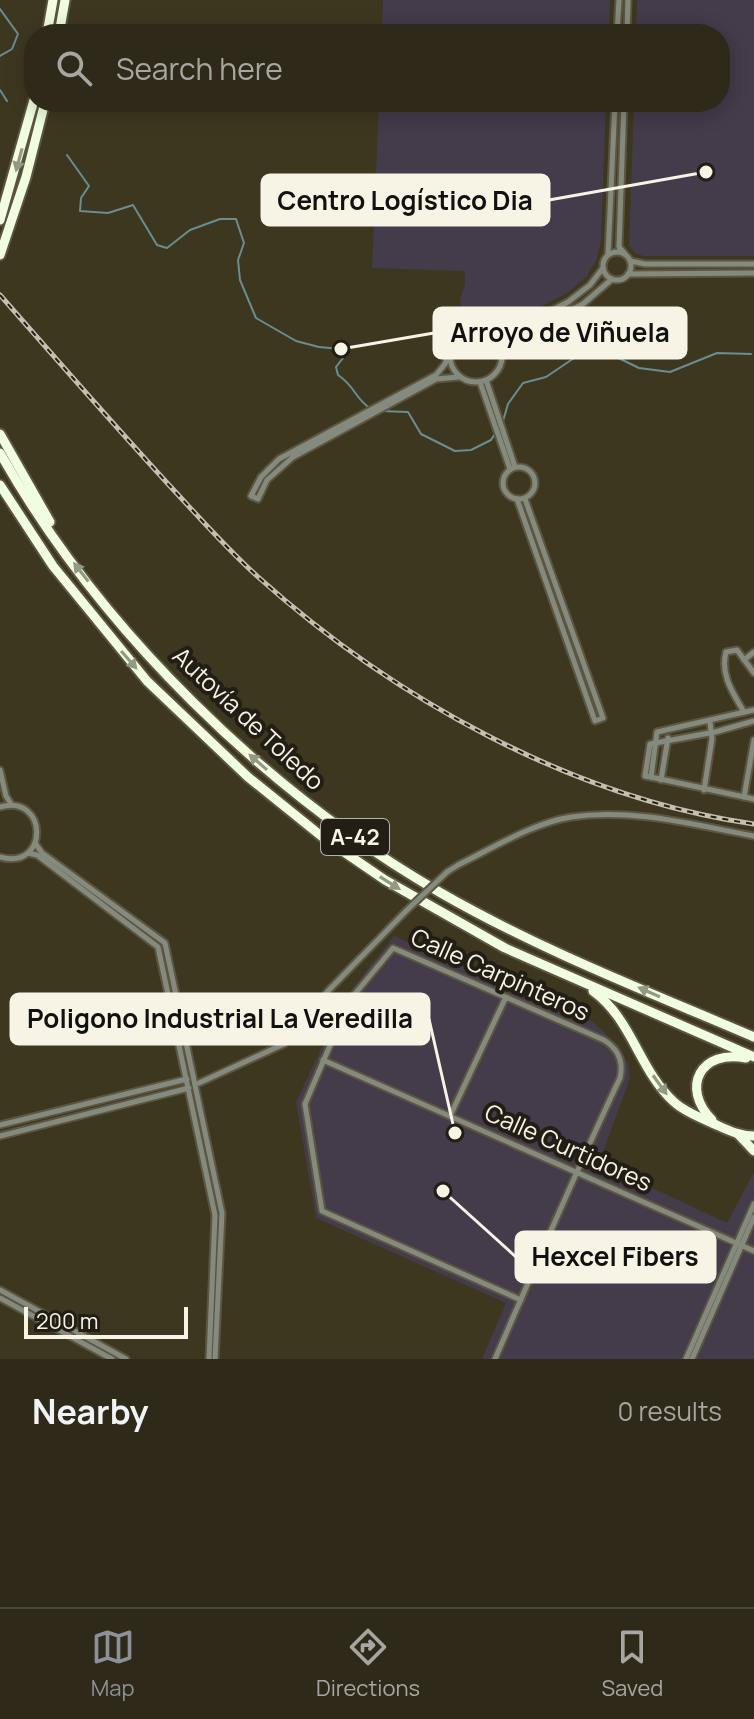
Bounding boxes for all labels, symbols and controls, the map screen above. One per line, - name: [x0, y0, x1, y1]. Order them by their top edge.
- search box: [24, 24, 730, 112]
- icon: search: [52, 46, 96, 90]
- text: Search here: [116, 48, 283, 89]
- one-way arrow: [12, 148, 24, 173]
- callout: Centro Logístico Dia: [262, 175, 549, 225]
- text: Centro Logístico Dia: [277, 182, 533, 218]
- callout: Arroyo de Viñuela: [434, 308, 686, 358]
- text: Arroyo de Viñuela: [450, 314, 670, 350]
- one-way arrow: [73, 562, 90, 582]
- street label: Autovía de Toledo: [166, 639, 332, 797]
- one-way arrow: [120, 651, 138, 670]
- one-way arrow: [249, 754, 269, 771]
- road number: A-42: [321, 819, 389, 855]
- one-way arrow: [379, 875, 401, 889]
- street label: Calle Carpinteros: [406, 920, 595, 1028]
- one-way arrow: [637, 985, 661, 999]
- callout: Poligono Industrial La Veredilla: [11, 994, 429, 1044]
- text: Poligono Industrial La Veredilla: [27, 1000, 413, 1036]
- one-way arrow: [652, 1074, 667, 1095]
- street label: Calle Curtidores: [480, 1095, 657, 1198]
- callout: Hexcel Fibers: [516, 1232, 715, 1282]
- text: Hexcel Fibers: [532, 1238, 699, 1274]
- scale bar: [24, 1303, 188, 1339]
- text: 200 m: [36, 1306, 98, 1336]
- text: Nearby: [32, 1388, 148, 1434]
- text: 0 results: [617, 1393, 722, 1429]
- tab: Map: [91, 1625, 135, 1703]
- tab: Directions: [316, 1625, 420, 1703]
- tab: Saved: [601, 1625, 663, 1703]

